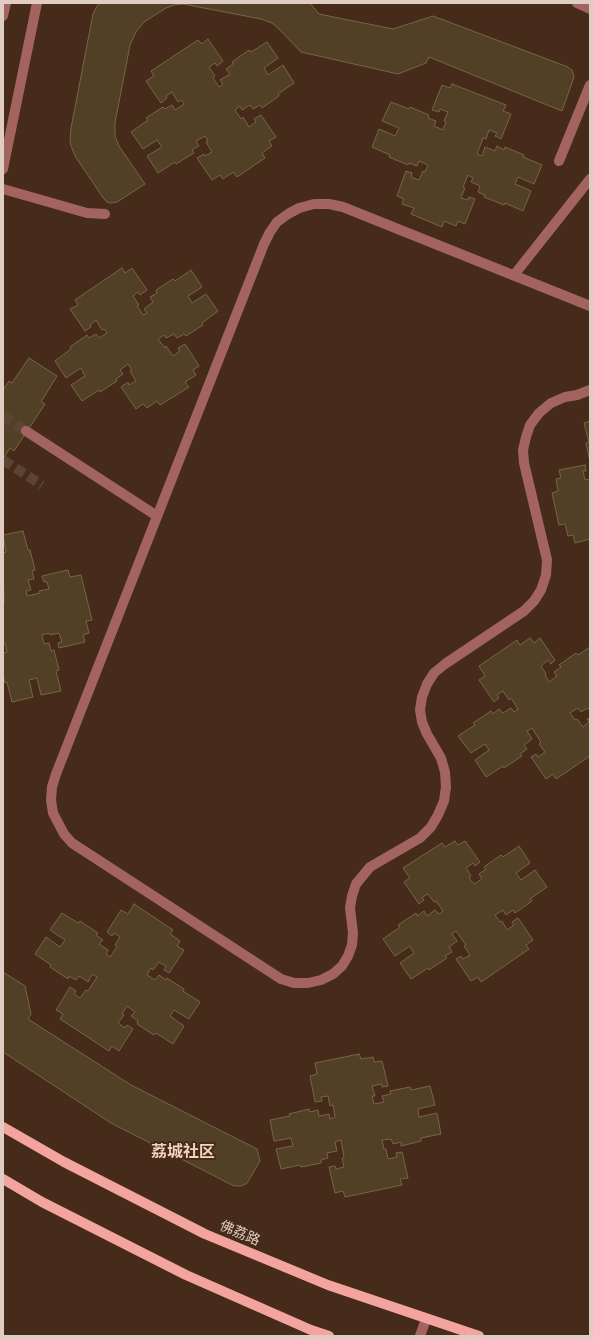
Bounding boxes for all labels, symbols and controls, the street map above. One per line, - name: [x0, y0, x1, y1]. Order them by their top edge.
- district label: 荔城社区: [151, 1142, 215, 1162]
- street label: 佛荔路: [217, 1217, 263, 1249]

